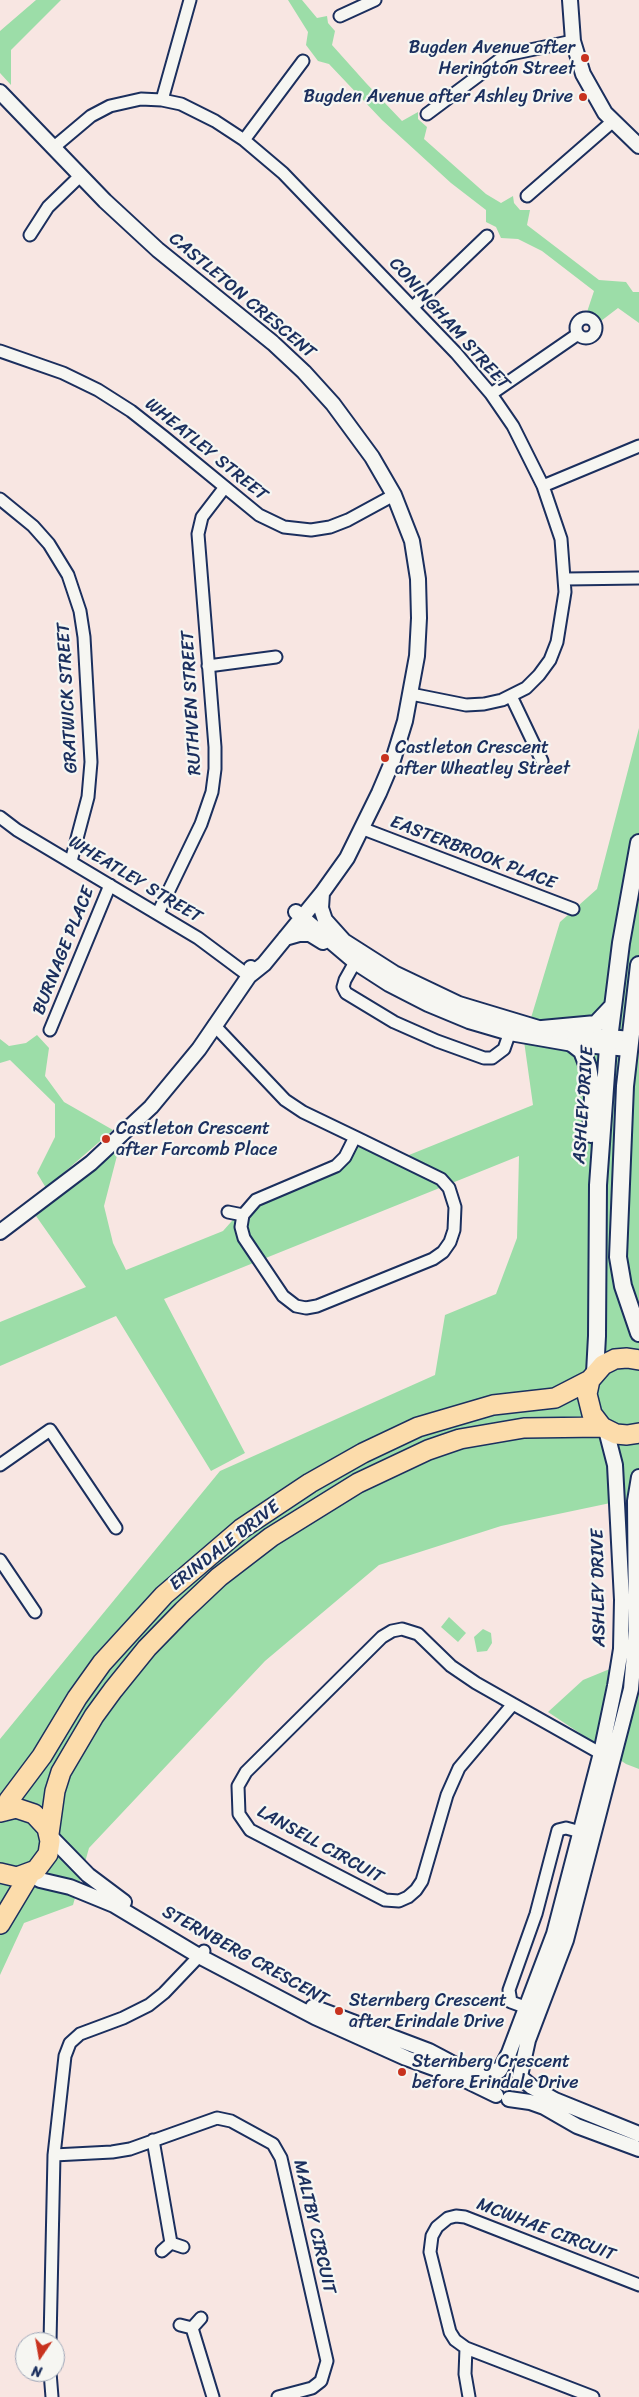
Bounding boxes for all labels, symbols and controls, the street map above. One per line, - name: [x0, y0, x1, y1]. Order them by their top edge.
- place label: Bugden Avenue after Herington Street: [409, 37, 575, 80]
- marker: Bugden Avenue after Herington Street: [579, 52, 591, 64]
- place label: Bugden Avenue after Ashley Drive: [303, 86, 573, 108]
- marker: Bugden Avenue after Ashley Drive: [577, 91, 589, 103]
- street label: CASTLETON CRESCENT: [164, 228, 320, 364]
- street label: CONINGHAM STREET: [384, 254, 514, 394]
- street label: WHEATLEY STREET: [140, 394, 272, 506]
- street label: GRATWICK STREET: [53, 622, 83, 774]
- street label: RUTHVEN STREET: [177, 630, 207, 776]
- place label: Castleton Crescent after Wheatley Street: [395, 737, 570, 780]
- marker: Castleton Crescent after Wheatley Street: [379, 752, 391, 764]
- street label: EASTERBROOK PLACE: [387, 811, 559, 895]
- street label: WHEATLEY STREET: [64, 832, 206, 928]
- street label: BURNAGE PLACE: [28, 884, 100, 1018]
- street label: ASHLEY DRIVE: [569, 1045, 599, 1165]
- place label: Castleton Crescent after Farcomb Place: [116, 1118, 278, 1160]
- marker: Castleton Crescent after Farcomb Place: [100, 1133, 112, 1145]
- street label: ERINDALE DRIVE: [166, 1496, 284, 1596]
- street label: ASHLEY DRIVE: [587, 1529, 611, 1647]
- street label: LANSELL CIRCUIT: [253, 1801, 387, 1889]
- street label: STERNBERG CRESCENT: [158, 1901, 332, 2011]
- place label: Sternberg Crescent after Erindale Drive: [349, 1990, 507, 2032]
- marker: Sternberg Crescent after Erindale Drive: [333, 2005, 345, 2017]
- place label: Sternberg Crescent before Erindale Drive: [412, 2051, 579, 2094]
- marker: Sternberg Crescent before Erindale Drive: [396, 2066, 408, 2078]
- street label: MALTBY CIRCUIT: [288, 2158, 340, 2296]
- street label: MCWHAE CIRCUIT: [474, 2194, 618, 2266]
- north arrow: [15, 2332, 65, 2382]
- text: N: [30, 2358, 44, 2384]

